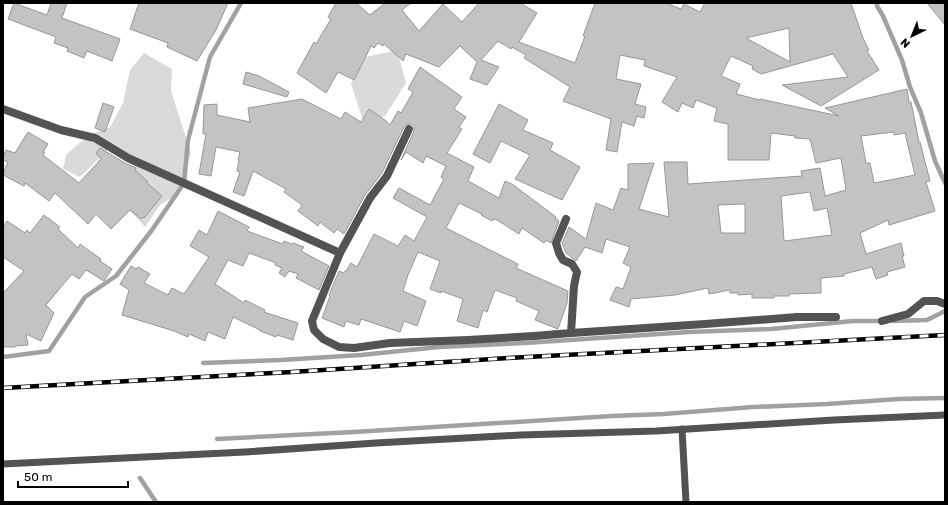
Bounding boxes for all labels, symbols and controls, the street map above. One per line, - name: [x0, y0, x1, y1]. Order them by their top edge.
- north arrow: [892, 16, 932, 56]
- text: N: [898, 35, 913, 50]
- scale bar: [18, 463, 128, 489]
- text: 50 m: [24, 470, 52, 484]

